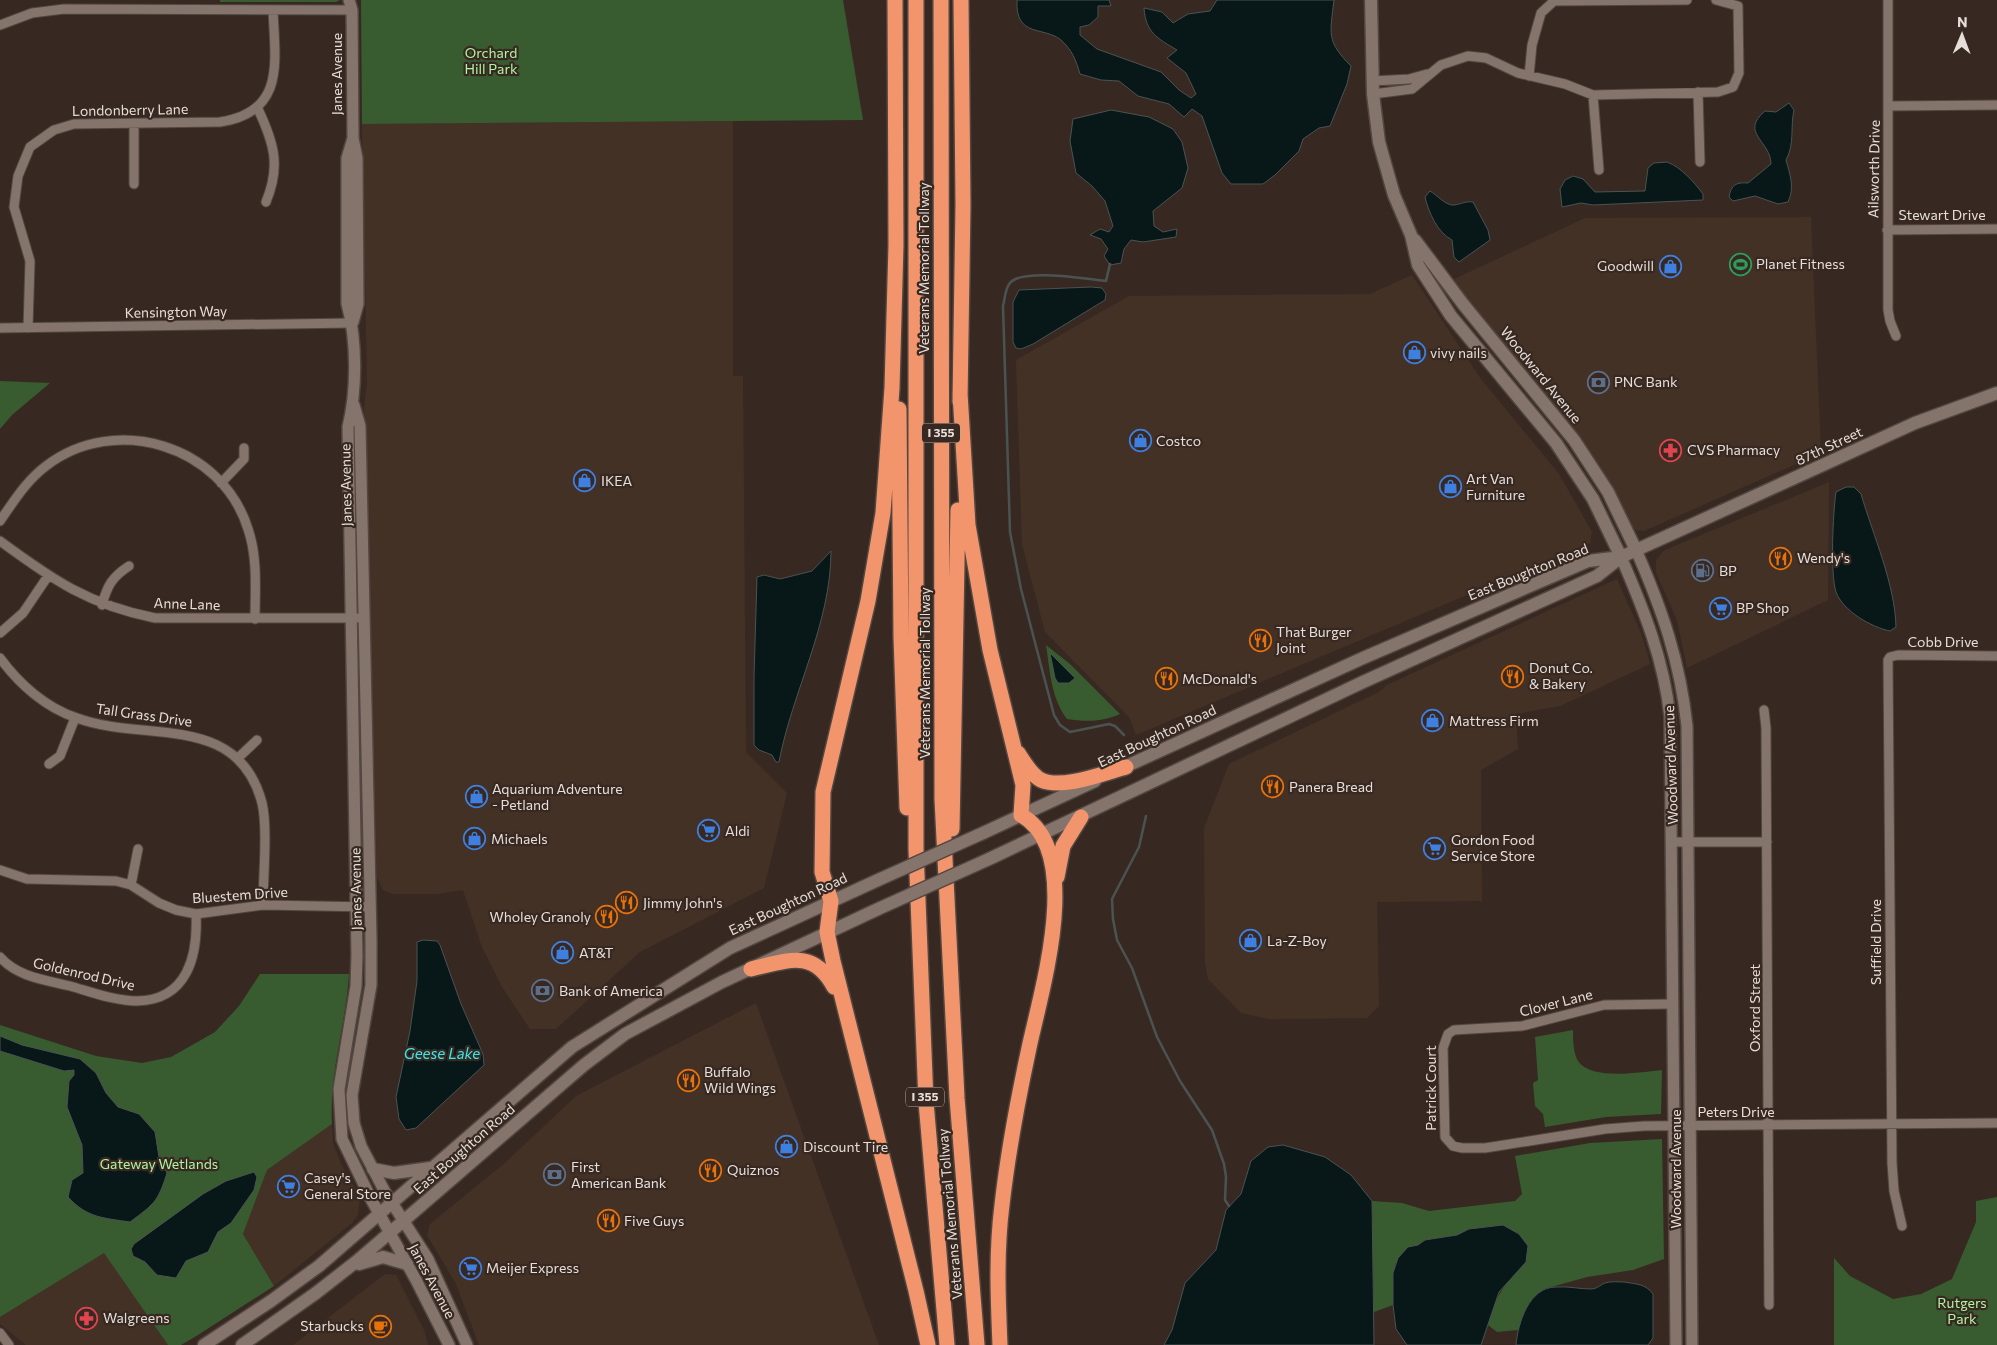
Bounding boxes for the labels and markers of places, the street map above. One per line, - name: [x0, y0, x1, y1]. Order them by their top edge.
- sports icon: Planet Fitness: [1728, 252, 1752, 276]
- shop icon: Goodwill: [1658, 254, 1682, 278]
- place label: Planet Fitness: [1756, 255, 1845, 272]
- place label: Goodwill: [1597, 257, 1654, 274]
- shop icon: vivy nails: [1402, 341, 1426, 365]
- place label: vivy nails: [1430, 344, 1487, 361]
- bank icon: PNC Bank: [1586, 370, 1610, 394]
- place label: PNC Bank: [1614, 373, 1678, 390]
- shop icon: Costco: [1128, 429, 1152, 453]
- place label: Costco: [1156, 432, 1201, 449]
- pharmacy icon: CVS Pharmacy: [1659, 438, 1683, 462]
- place label: CVS Pharmacy: [1687, 441, 1780, 458]
- shop icon: IKEA: [573, 469, 597, 493]
- place label: Art Van Furniture: [1466, 470, 1525, 503]
- place label: IKEA: [601, 472, 633, 489]
- shop icon: Art Van Furniture: [1438, 475, 1462, 499]
- restaurant icon: Wendy's: [1769, 546, 1793, 570]
- place label: Wendy's: [1797, 549, 1850, 566]
- fuel station icon: BP: [1691, 559, 1715, 583]
- place label: BP: [1719, 562, 1737, 579]
- supermarket icon: BP Shop: [1708, 596, 1732, 620]
- place label: BP Shop: [1736, 599, 1789, 616]
- place label: That Burger Joint: [1276, 623, 1352, 656]
- restaurant icon: That Burger Joint: [1248, 628, 1272, 652]
- place label: Donut Co. & Bakery: [1529, 659, 1593, 692]
- restaurant icon: Donut Co. & Bakery: [1501, 664, 1525, 688]
- restaurant icon: McDonald's: [1154, 667, 1178, 691]
- place label: McDonald's: [1182, 670, 1257, 687]
- shop icon: Mattress Firm: [1421, 709, 1445, 733]
- place label: Mattress Firm: [1449, 712, 1539, 729]
- restaurant icon: Panera Bread: [1261, 775, 1285, 799]
- place label: Panera Bread: [1289, 778, 1373, 795]
- place label: Aquarium Adventure - Petland: [492, 780, 623, 813]
- shop icon: Aquarium Adventure - Petland: [464, 785, 488, 809]
- supermarket icon: Aldi: [697, 819, 721, 843]
- place label: Aldi: [725, 822, 750, 839]
- shop icon: Michaels: [463, 827, 487, 851]
- place label: Michaels: [491, 830, 548, 847]
- place label: Gordon Food Service Store: [1451, 831, 1535, 864]
- supermarket icon: Gordon Food Service Store: [1423, 836, 1447, 860]
- restaurant icon: Jimmy John's: [615, 891, 639, 915]
- place label: Jimmy John's: [643, 894, 723, 911]
- restaurant icon: Wholey Granoly: [595, 905, 619, 929]
- place label: Wholey Granoly: [489, 908, 591, 925]
- shop icon: La-Z-Boy: [1239, 929, 1263, 953]
- place label: La-Z-Boy: [1267, 932, 1327, 949]
- shop icon: AT&T: [551, 941, 575, 965]
- place label: AT&T: [579, 944, 613, 961]
- bank icon: Bank of America: [531, 979, 555, 1003]
- place label: Bank of America: [559, 982, 663, 999]
- place label: Buffalo Wild Wings: [704, 1063, 776, 1096]
- restaurant icon: Buffalo Wild Wings: [676, 1068, 700, 1092]
- shop icon: Discount Tire: [775, 1135, 799, 1159]
- place label: Discount Tire: [803, 1138, 888, 1155]
- place label: First American Bank: [571, 1158, 667, 1191]
- restaurant icon: Quiznos: [699, 1158, 723, 1182]
- place label: Quiznos: [727, 1161, 779, 1178]
- bank icon: First American Bank: [543, 1163, 567, 1187]
- place label: Casey's General Store: [304, 1169, 391, 1202]
- supermarket icon: Casey's General Store: [276, 1174, 300, 1198]
- restaurant icon: Five Guys: [596, 1209, 620, 1233]
- place label: Five Guys: [624, 1212, 684, 1229]
- supermarket icon: Meijer Express: [458, 1256, 482, 1280]
- place label: Meijer Express: [486, 1259, 579, 1276]
- pharmacy icon: Walgreens: [75, 1306, 99, 1330]
- place label: Walgreens: [103, 1309, 170, 1326]
- cafe icon: Starbucks: [368, 1314, 392, 1338]
- place label: Starbucks: [300, 1317, 364, 1334]

